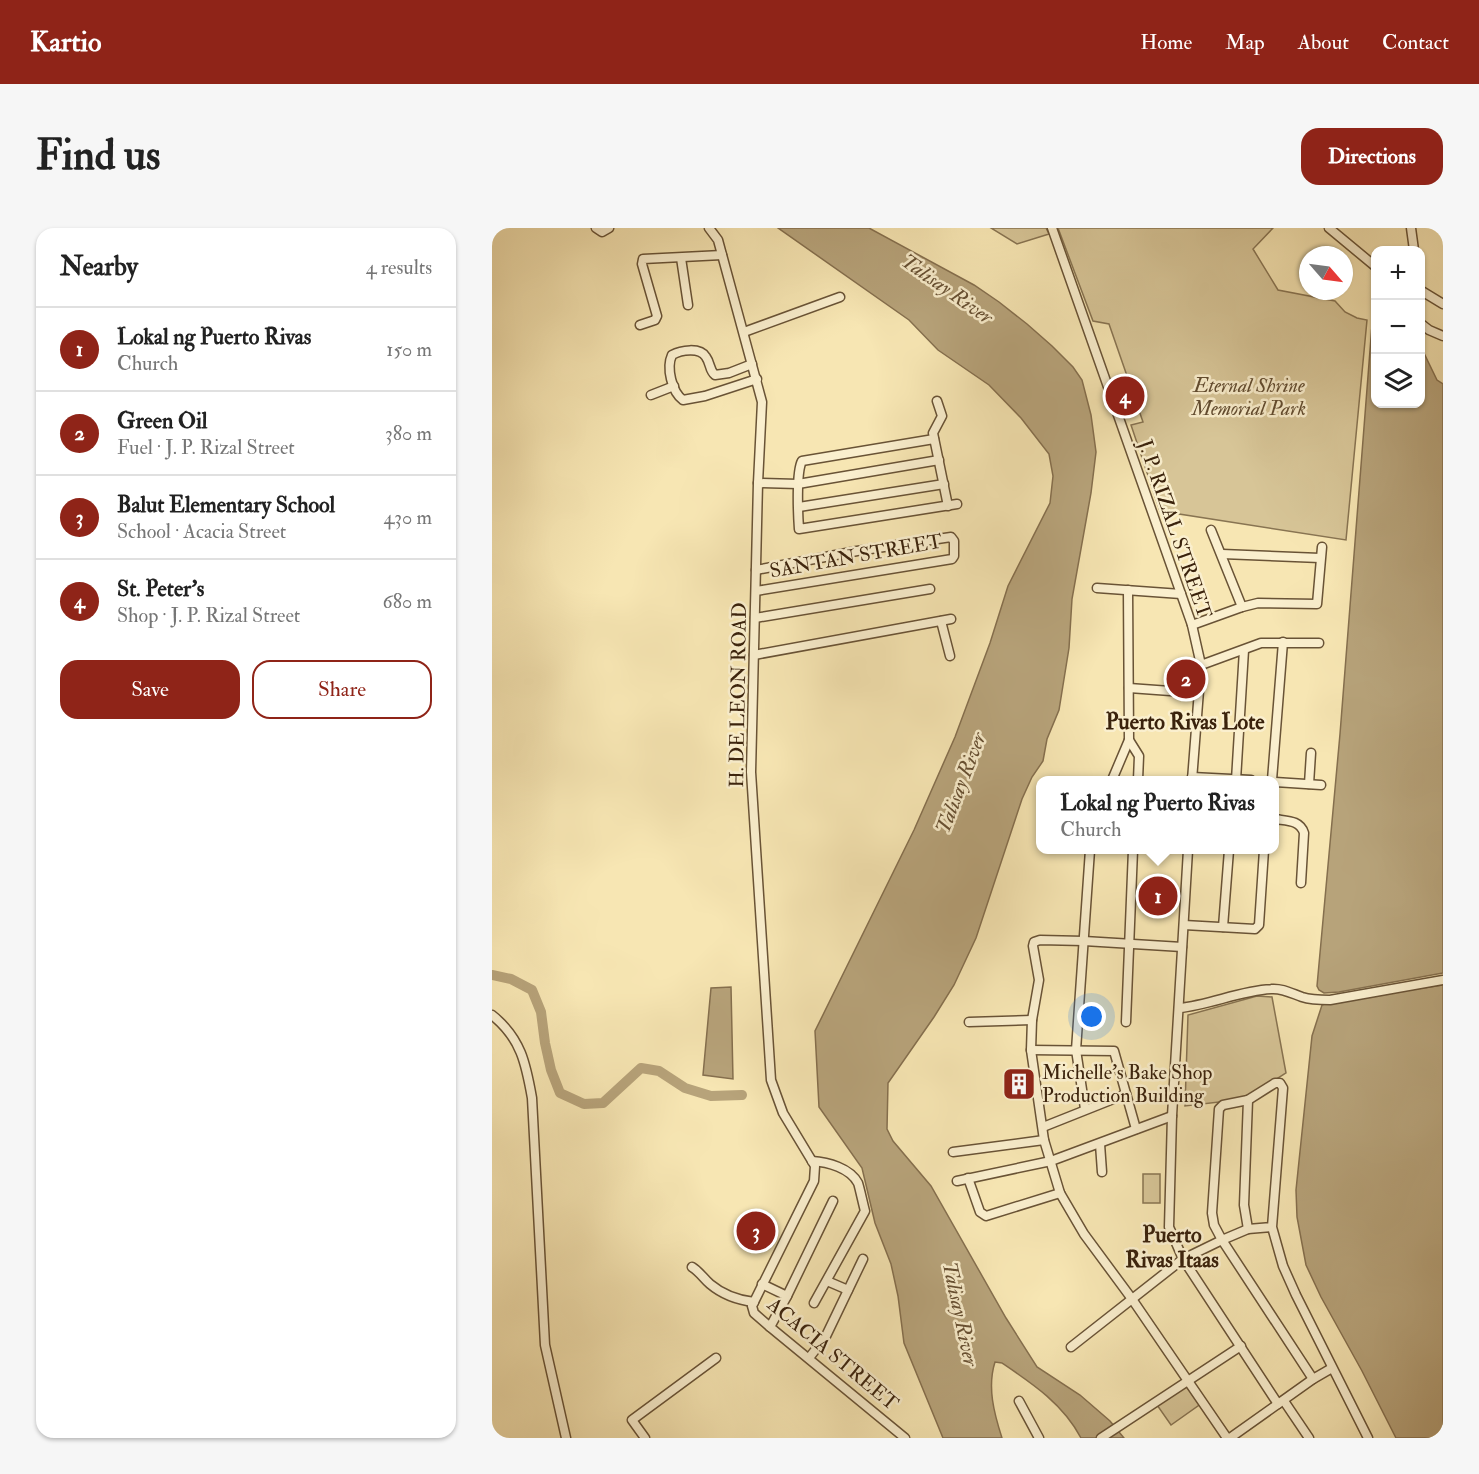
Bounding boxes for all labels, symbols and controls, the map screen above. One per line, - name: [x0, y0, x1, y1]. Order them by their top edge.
- text: Kartio: [30, 25, 101, 60]
- text: Home: [1140, 29, 1192, 56]
- text: Map: [1225, 29, 1265, 56]
- text: About: [1298, 29, 1349, 56]
- text: Contact: [1382, 29, 1449, 56]
- button: Directions: [1301, 128, 1443, 185]
- text: Find us: [36, 130, 160, 182]
- north arrow: [1299, 246, 1353, 300]
- map controls: [1371, 246, 1425, 408]
- button: +: [1371, 246, 1425, 300]
- water label: Talisay River: [896, 248, 999, 331]
- text: Nearby: [60, 251, 138, 283]
- text: 4 results: [366, 255, 432, 280]
- button: −: [1371, 300, 1425, 354]
- text: Lokal ng Puerto Rivas: [117, 323, 311, 351]
- text: 1: [76, 337, 83, 362]
- text: 150 m: [386, 337, 432, 362]
- text: Church: [117, 351, 178, 376]
- button: layers: [1371, 354, 1425, 408]
- park label: Eternal Shrine Memorial Park: [1191, 373, 1306, 421]
- pin: 4: [1106, 374, 1144, 418]
- text: Green Oil: [117, 407, 207, 435]
- text: 2: [74, 421, 85, 446]
- text: 380 m: [385, 421, 432, 446]
- text: Fuel · J. P. Rizal Street: [117, 435, 295, 460]
- street label: J. P. RIZAL STREET: [1132, 435, 1217, 622]
- text: Balut Elementary School: [117, 491, 335, 519]
- text: 3: [76, 505, 83, 530]
- text: 430 m: [384, 505, 432, 530]
- text: School · Acacia Street: [117, 519, 286, 544]
- street label: SANTAN STREET: [768, 528, 944, 583]
- text: St. Peter's: [117, 575, 204, 603]
- text: 4: [74, 589, 85, 614]
- text: 680 m: [383, 589, 432, 614]
- street label: H. DE LEON ROAD: [724, 602, 752, 788]
- text: Shop · J. P. Rizal Street: [117, 603, 300, 628]
- pin: 2: [1166, 656, 1206, 702]
- button: Save: [60, 660, 240, 719]
- button: Share: [252, 660, 432, 719]
- district label: Puerto Rivas Lote: [1105, 708, 1265, 736]
- water label: Talisay River: [929, 728, 993, 837]
- popup: [1036, 776, 1279, 854]
- text: Lokal ng Puerto Rivas: [1060, 789, 1255, 817]
- text: Church: [1060, 817, 1122, 842]
- pin: 1: [1138, 874, 1178, 918]
- your location: [1077, 1002, 1106, 1031]
- place label: Michelle's Bake Shop Production Building: [1042, 1060, 1212, 1108]
- building icon: Michelle's Bake Shop Production Building: [1001, 1066, 1037, 1102]
- pin: 3: [736, 1208, 776, 1254]
- district label: Puerto Rivas Itaas: [1125, 1221, 1219, 1274]
- water label: Talisay River: [936, 1259, 984, 1370]
- street label: ACACIA STREET: [762, 1291, 904, 1416]

